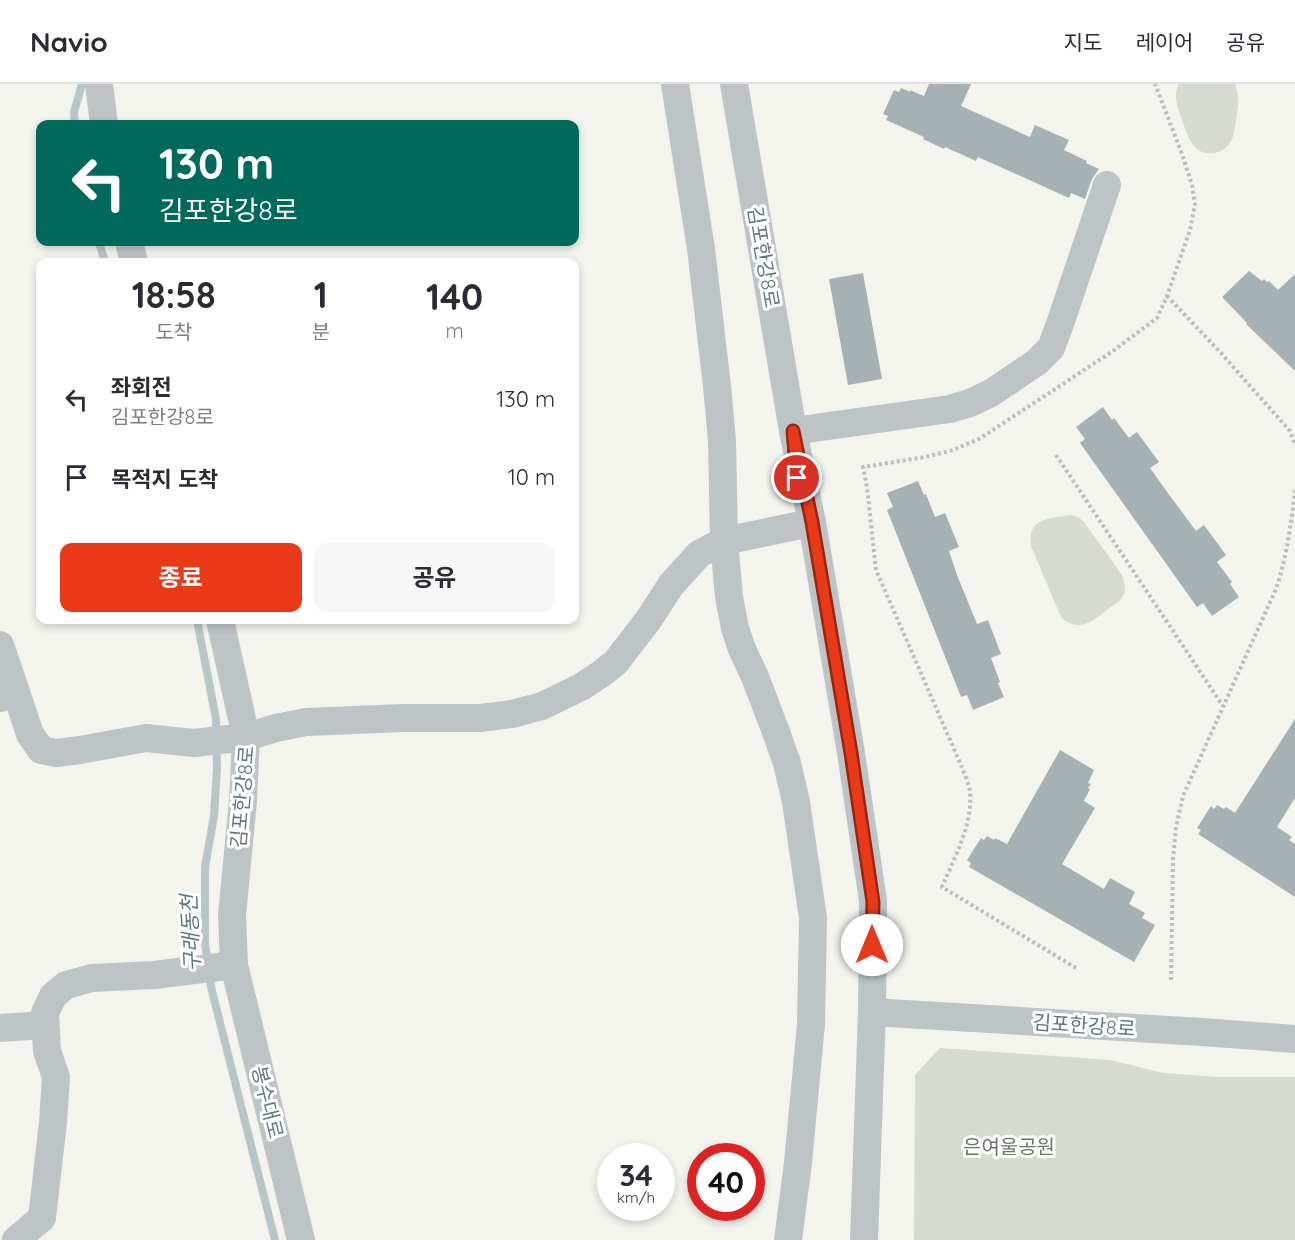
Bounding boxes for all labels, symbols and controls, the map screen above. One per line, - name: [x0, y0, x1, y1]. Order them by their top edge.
- text: Navio: [30, 24, 108, 59]
- text: 지도: [1064, 29, 1102, 55]
- text: 레이어: [1135, 29, 1193, 55]
- text: 공유: [1226, 29, 1265, 55]
- text: 130 m: [159, 137, 274, 190]
- icon: left: [60, 144, 138, 222]
- text: 김포한강8로: [159, 193, 298, 227]
- street label: 김포한강8로: [743, 204, 785, 310]
- text: 18:58: [132, 272, 216, 317]
- text: 1: [314, 272, 328, 317]
- text: 140: [426, 274, 483, 319]
- text: m: [445, 318, 464, 343]
- text: 도착: [155, 319, 192, 344]
- text: 분: [312, 319, 330, 344]
- text: 좌회전: [111, 373, 172, 401]
- icon: left: [60, 383, 93, 416]
- text: 130 m: [496, 385, 555, 413]
- text: 김포한강8로: [111, 404, 214, 429]
- pin: [771, 452, 822, 503]
- icon: arrive: [60, 461, 93, 494]
- icon: arrive: [780, 461, 813, 494]
- text: 10 m: [508, 463, 555, 491]
- text: 목적지 도착: [111, 465, 218, 493]
- button: 종료: [60, 543, 302, 612]
- button: 공유: [314, 543, 555, 612]
- street label: 김포한강8로: [225, 745, 259, 849]
- water label: 구래동천: [175, 891, 205, 972]
- position arrow: [840, 913, 904, 977]
- street label: 김포한강8로: [1032, 1009, 1136, 1041]
- street label: 봉수대로: [247, 1063, 289, 1141]
- park label: 은여울공원: [963, 1134, 1055, 1159]
- speed limit sign: 40: [687, 1143, 765, 1221]
- text: 34: [619, 1156, 653, 1194]
- text: km/h: [617, 1188, 655, 1207]

